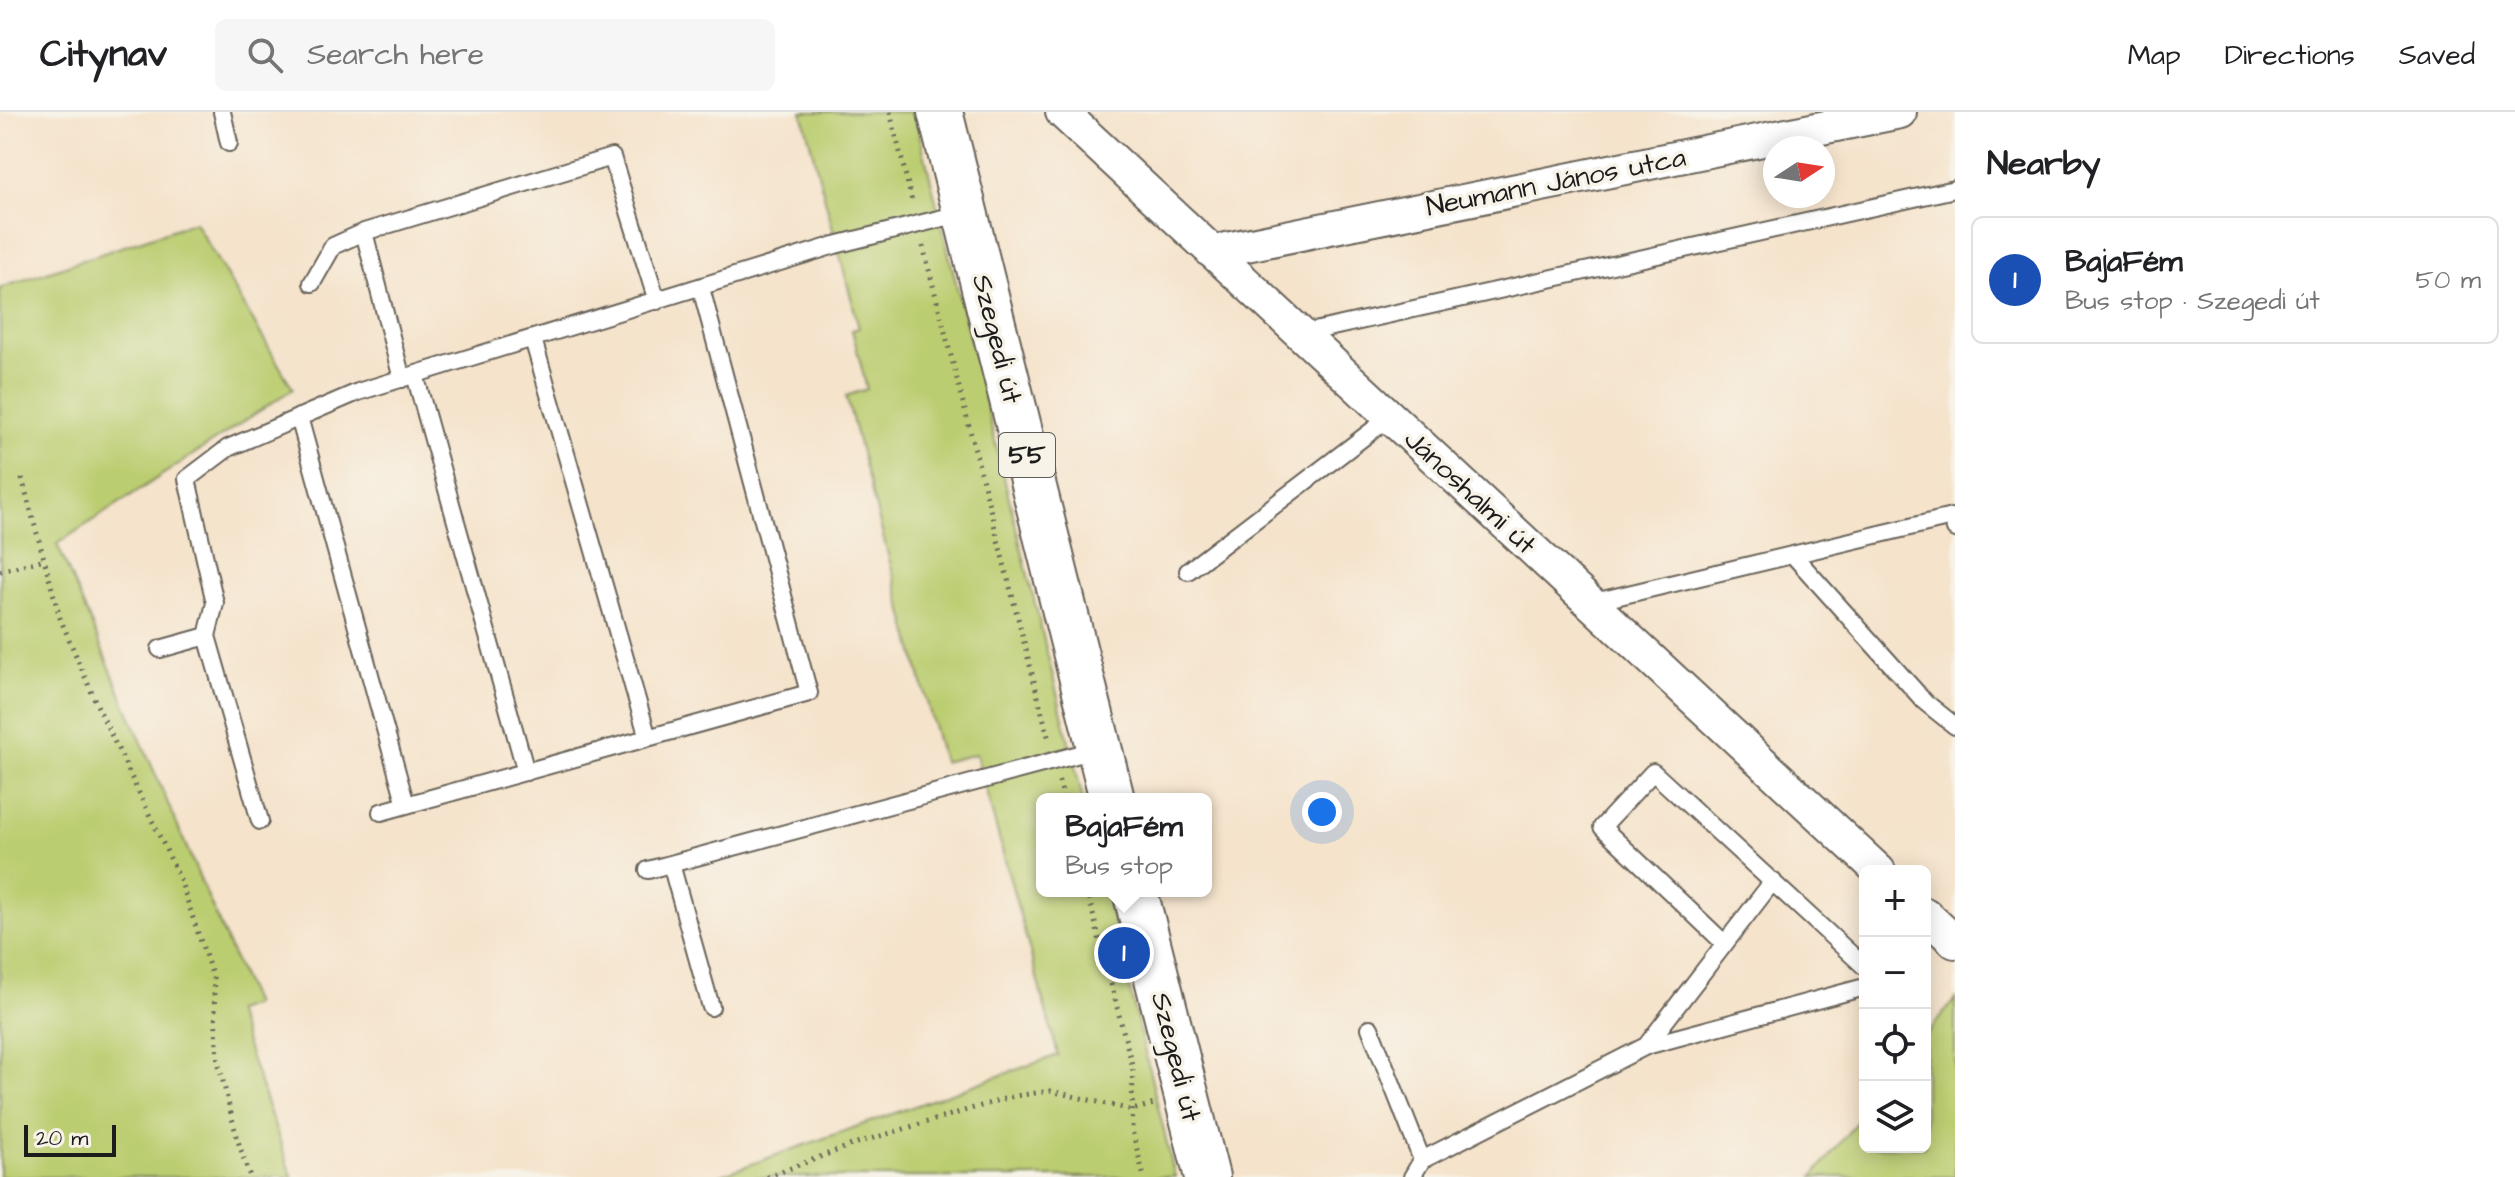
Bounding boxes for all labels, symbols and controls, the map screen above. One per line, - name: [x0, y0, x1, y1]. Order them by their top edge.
- search box: [215, 19, 775, 91]
- text: Citynav: [40, 29, 167, 81]
- icon: search: [243, 33, 287, 77]
- text: Search here: [307, 34, 484, 76]
- text: Map: [2128, 36, 2181, 75]
- text: Directions: [2225, 36, 2355, 75]
- text: Saved: [2399, 36, 2475, 75]
- north arrow: [1763, 136, 1835, 208]
- street label: Neumann János utca: [1423, 138, 1689, 226]
- text: Nearby: [1987, 140, 2101, 188]
- text: BajaFém: [2065, 241, 2183, 283]
- text: 1: [2013, 262, 2017, 298]
- text: 50 m: [2416, 262, 2481, 298]
- street label: Szegedi út: [961, 270, 1032, 409]
- text: Bus stop · Szegedi út: [2065, 283, 2320, 319]
- street label: Jánoshalmi út: [1395, 420, 1545, 564]
- road number: 55: [999, 433, 1055, 477]
- your location: [1302, 792, 1342, 832]
- popup: [1036, 793, 1212, 897]
- text: BajaFém: [1065, 806, 1183, 848]
- text: Bus stop: [1065, 848, 1173, 884]
- map controls: [1859, 865, 1931, 1153]
- button: +: [1859, 865, 1931, 937]
- pin: 1: [1098, 923, 1150, 983]
- button: −: [1859, 937, 1931, 1009]
- street label: Szegedi út: [1140, 988, 1211, 1127]
- button: locate: [1859, 1009, 1931, 1081]
- button: layers: [1859, 1081, 1931, 1153]
- scale bar: [24, 1121, 116, 1157]
- text: 20 m: [36, 1123, 88, 1154]

